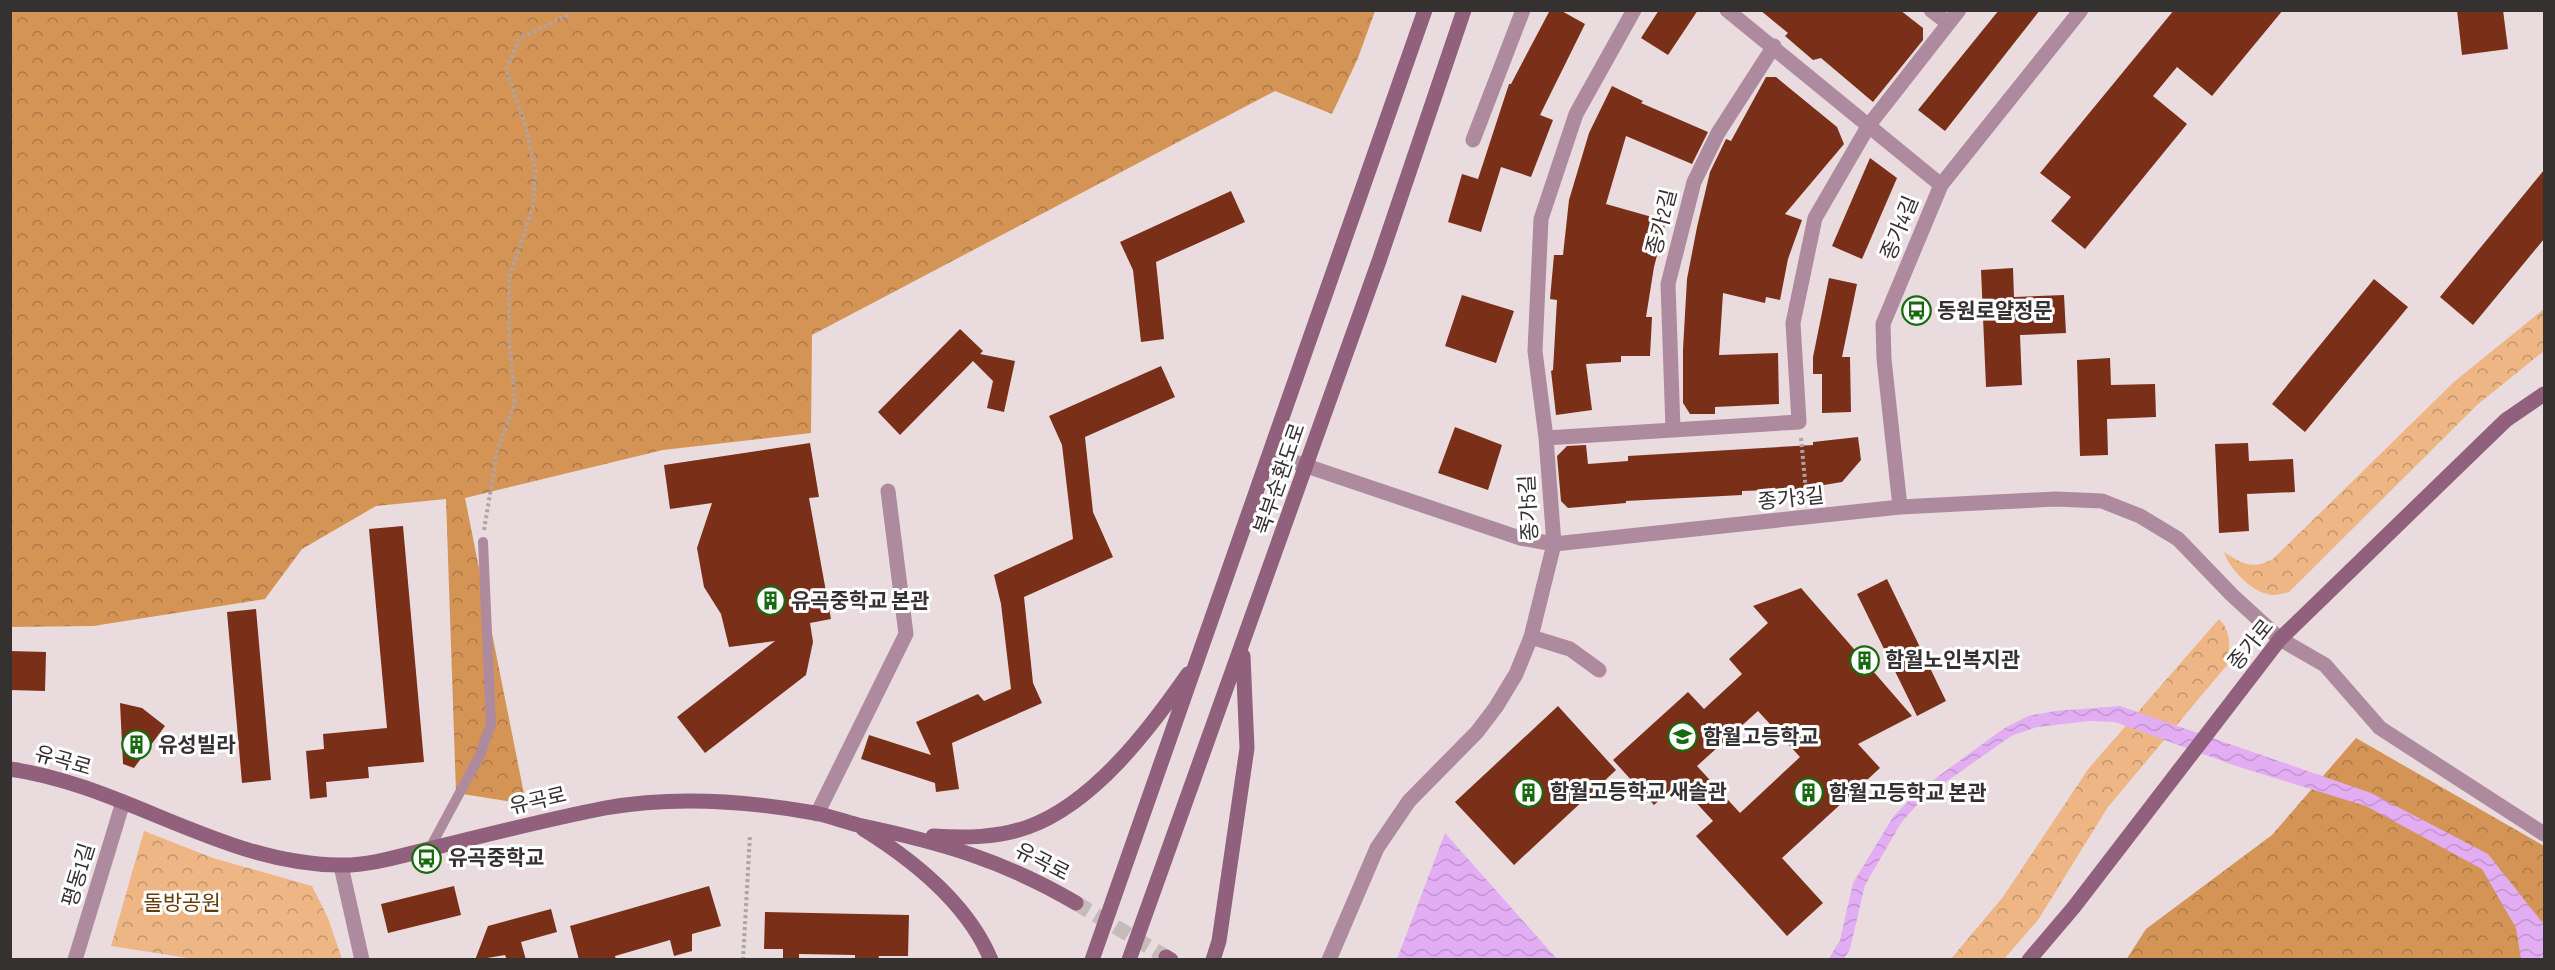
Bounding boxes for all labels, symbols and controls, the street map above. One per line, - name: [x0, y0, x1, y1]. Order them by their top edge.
- street label: 종가2길: [1642, 187, 1682, 257]
- street label: 종가4길: [1876, 192, 1924, 264]
- bus stop icon: 동원로얄정문: [1900, 295, 1932, 327]
- place label: 동원로얄정문: [1937, 299, 2053, 324]
- street label: 북부순환도로: [1249, 420, 1311, 538]
- street label: 종가5길: [1515, 474, 1543, 542]
- street label: 종가3길: [1756, 483, 1826, 515]
- building icon: 유곡중학교 본관: [754, 585, 786, 617]
- place label: 유곡중학교 본관: [791, 589, 930, 614]
- street label: 종가로: [2223, 615, 2279, 675]
- building icon: 함월노인복지관: [1848, 644, 1880, 676]
- place label: 함월노인복지관: [1885, 648, 2020, 673]
- school or university icon: 함월고등학교: [1666, 721, 1698, 753]
- place label: 함월고등학교: [1703, 725, 1819, 750]
- building icon: 유성빌라: [121, 729, 153, 761]
- place label: 유성빌라: [158, 733, 236, 758]
- street label: 유곡로: [32, 741, 94, 781]
- building icon: 함월고등학교 새솔관: [1513, 776, 1545, 808]
- building icon: 함월고등학교 본관: [1792, 777, 1824, 809]
- place label: 함월고등학교 새솔관: [1550, 780, 1727, 805]
- place label: 함월고등학교 본관: [1829, 781, 1987, 806]
- street label: 유곡로: [507, 782, 569, 820]
- street label: 유곡로: [1010, 838, 1074, 886]
- street label: 평동1길: [57, 840, 101, 910]
- bus stop icon: 유곡중학교: [411, 842, 443, 874]
- place label: 유곡중학교: [448, 846, 545, 871]
- park label: 돌방공원: [143, 891, 221, 916]

